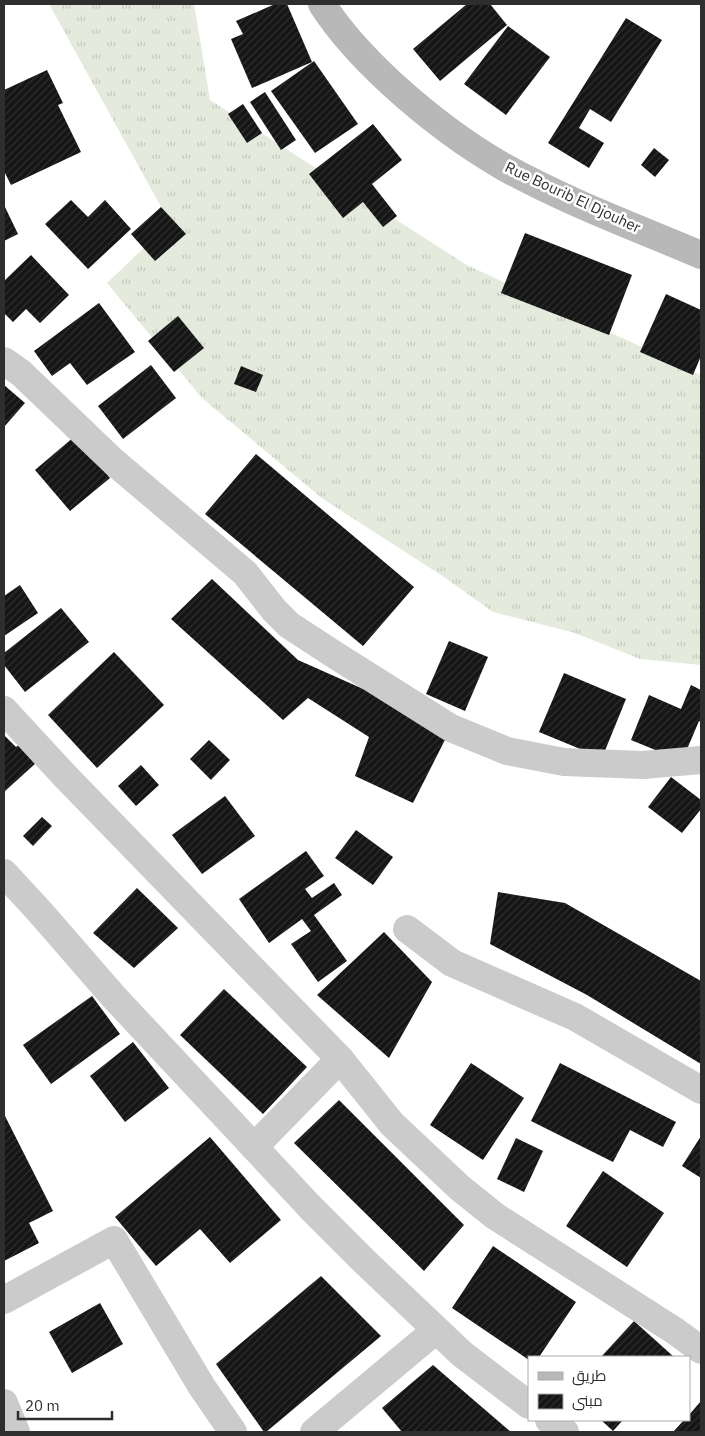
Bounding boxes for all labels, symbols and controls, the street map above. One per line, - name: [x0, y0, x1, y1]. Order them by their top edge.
- street label: Rue Bourib El Djouher: [502, 157, 644, 237]
- legend: [528, 1356, 690, 1421]
- text: طريق: [572, 1366, 606, 1386]
- scale bar: [18, 1388, 111, 1420]
- text: مبنى: [572, 1391, 603, 1411]
- text: 20 m: [25, 1396, 60, 1415]

